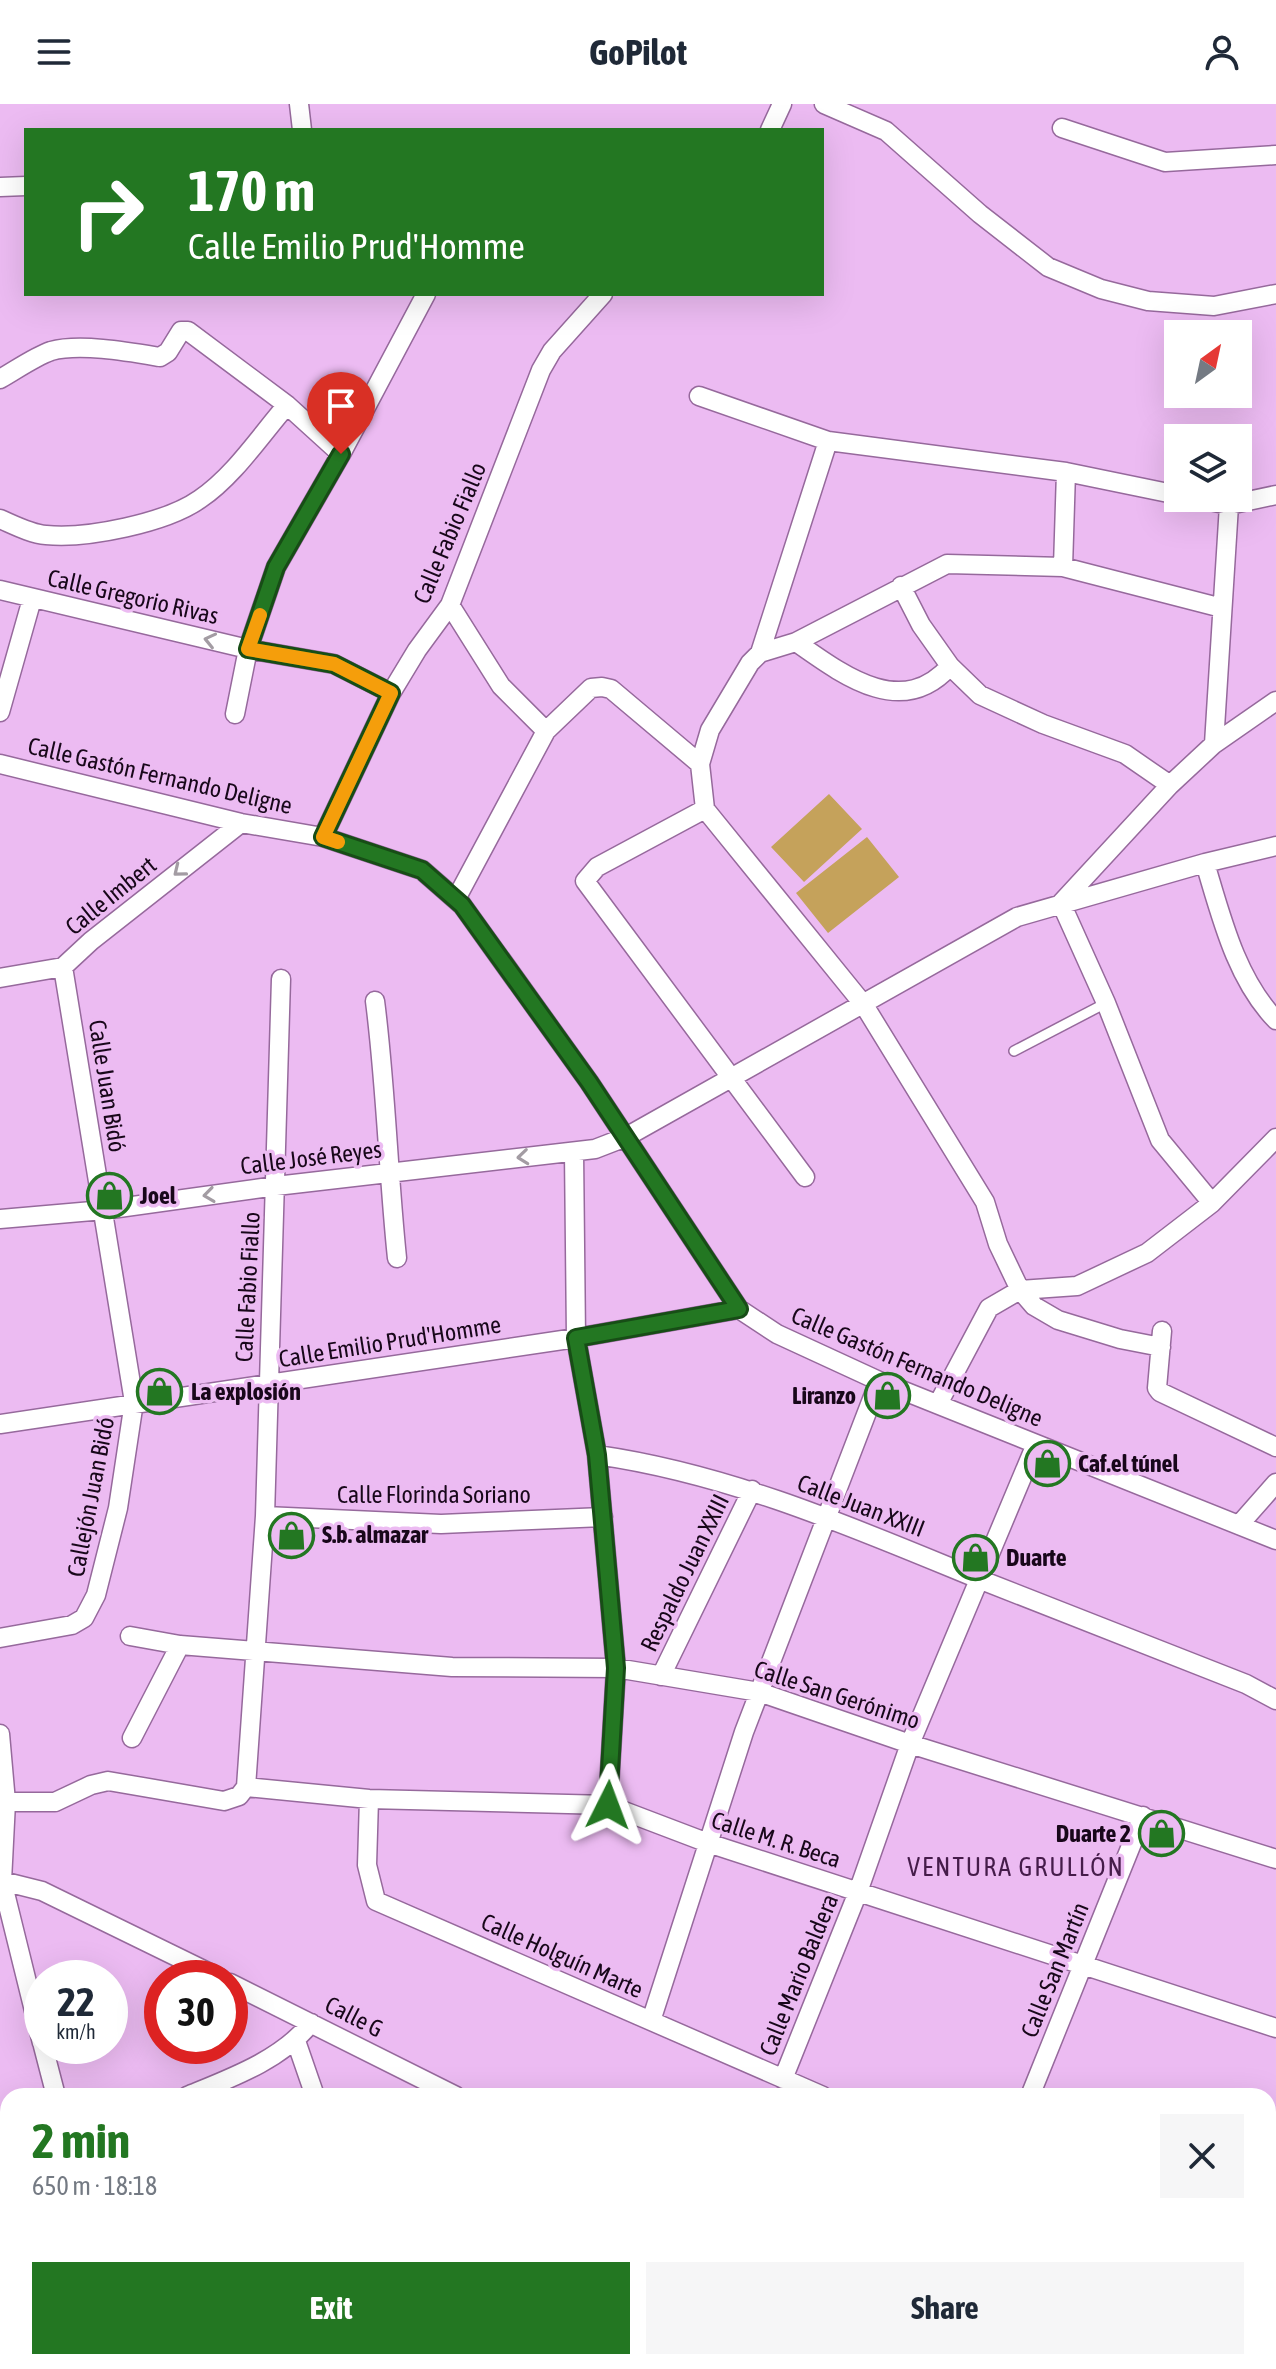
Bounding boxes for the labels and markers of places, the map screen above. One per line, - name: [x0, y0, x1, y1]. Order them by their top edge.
- pin: [307, 372, 375, 454]
- shop icon: Joel: [85, 1172, 133, 1220]
- place label: Joel: [139, 1182, 177, 1209]
- shop icon: La explosión: [136, 1368, 184, 1416]
- shop icon: Liranzo: [863, 1372, 911, 1420]
- place label: La explosión: [191, 1378, 301, 1405]
- place label: Liranzo: [792, 1382, 856, 1409]
- shop icon: Caf.el túnel: [1023, 1440, 1071, 1488]
- place label: Caf.el túnel: [1078, 1450, 1179, 1477]
- shop icon: S.b. almazar: [267, 1511, 315, 1559]
- place label: S.b. almazar: [322, 1521, 429, 1548]
- shop icon: Duarte: [951, 1534, 999, 1582]
- place label: Duarte: [1006, 1544, 1067, 1571]
- shop icon: Duarte 2: [1138, 1810, 1186, 1858]
- place label: Duarte 2: [1056, 1820, 1131, 1847]

